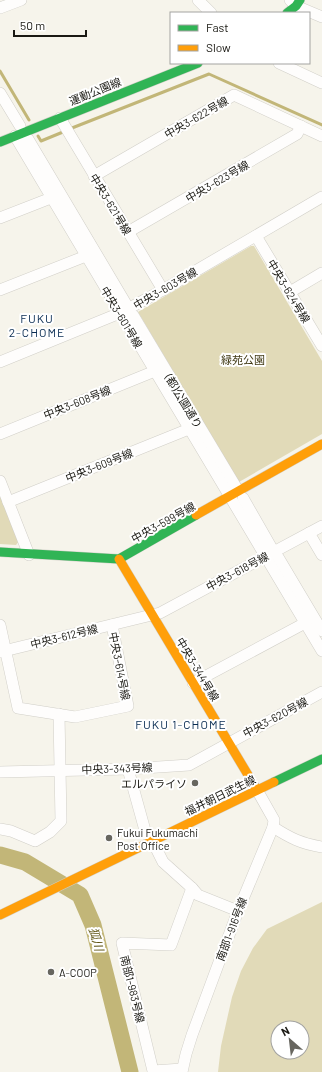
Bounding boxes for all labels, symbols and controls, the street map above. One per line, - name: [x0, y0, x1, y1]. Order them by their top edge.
- scale bar: [14, 12, 86, 38]
- legend: [170, 12, 310, 64]
- text: 50 m: [20, 18, 45, 32]
- text: Fast: [206, 20, 229, 34]
- text: Slow: [206, 40, 231, 54]
- street label: 運動公園線: [67, 75, 123, 107]
- street label: 中央3-622号線: [162, 94, 230, 140]
- street label: 中央3-623号線: [183, 158, 251, 204]
- street label: 中央3-621号線: [88, 171, 134, 237]
- street label: 中央3-624号線: [265, 257, 313, 325]
- street label: 中央3-603号線: [131, 264, 199, 312]
- street label: 中央3-601号線: [99, 284, 145, 350]
- district label: FUKU 2-CHOME: [9, 311, 65, 339]
- park label: 緑苑公園: [221, 353, 265, 366]
- street label: (都)公園通り: [162, 371, 205, 430]
- street label: 中央3-608号線: [41, 383, 113, 421]
- street label: 中央3-609号線: [63, 446, 135, 484]
- street label: 中央3-599号線: [129, 499, 197, 545]
- street label: 中央3-618号線: [203, 549, 271, 593]
- street label: 中央3-612号線: [29, 621, 99, 651]
- street label: 中央3-614号線: [107, 631, 133, 701]
- street label: 中央3-344号線: [174, 635, 222, 703]
- street label: 中央3-620号線: [240, 694, 310, 740]
- district label: FUKU 1-CHOME: [135, 717, 227, 731]
- street label: 中央3-343号線: [81, 760, 153, 776]
- street label: 福井朝日武生線: [183, 772, 257, 818]
- place label: エルパライソ: [121, 777, 187, 790]
- marker: エルパライソ: [190, 778, 200, 788]
- place label: Fukui Fukumachi Post Office: [117, 826, 198, 852]
- marker: Fukui Fukumachi Post Office: [104, 833, 114, 843]
- street label: 南部1-916号線: [213, 895, 249, 963]
- water label: 狐川: [87, 926, 107, 954]
- street label: 南部1-983号線: [118, 954, 148, 1024]
- place label: A-COOP: [59, 966, 97, 979]
- marker: A-COOP: [46, 967, 56, 977]
- north arrow: [270, 1020, 310, 1060]
- text: N: [279, 1023, 291, 1038]

